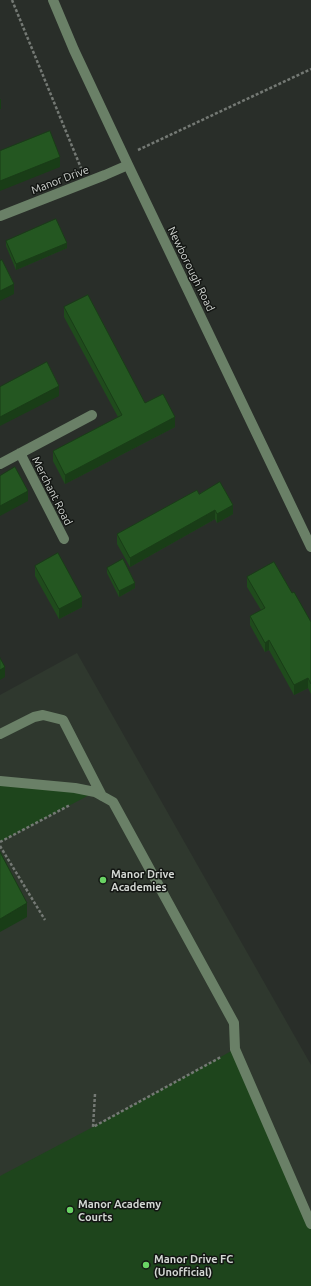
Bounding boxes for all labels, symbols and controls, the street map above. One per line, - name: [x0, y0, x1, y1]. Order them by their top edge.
- street label: Manor Drive: [29, 163, 91, 197]
- street label: Newborough Road: [165, 224, 217, 314]
- street label: Merchant Road: [29, 454, 75, 528]
- place label: Manor Drive Academies: [111, 867, 175, 893]
- marker: Manor Drive Academies: [98, 875, 108, 885]
- place label: Manor Academy Courts: [78, 1197, 161, 1223]
- marker: Manor Academy Courts: [65, 1205, 75, 1215]
- place label: Manor Drive FC (Unofficial): [154, 1252, 233, 1278]
- marker: Manor Drive FC (Unofficial): [141, 1260, 151, 1270]

